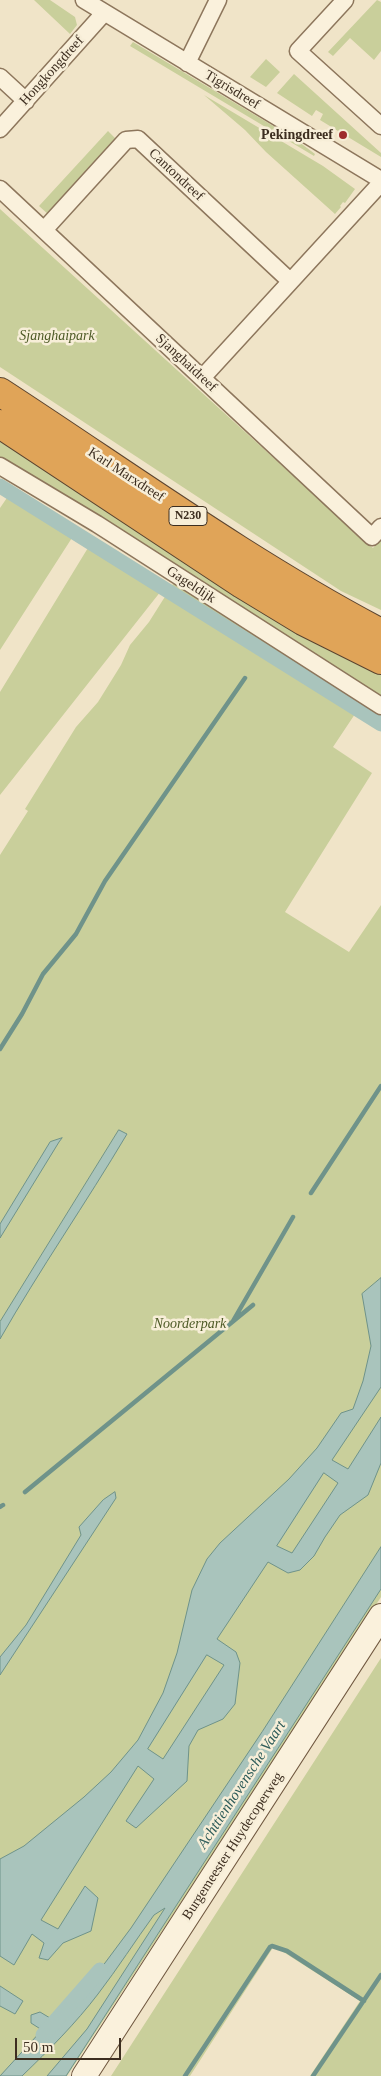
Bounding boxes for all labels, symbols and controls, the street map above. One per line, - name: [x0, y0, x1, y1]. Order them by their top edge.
- street label: Hongkongdreef: [16, 33, 88, 109]
- street label: Tigrisdreef: [201, 67, 263, 113]
- place label: Pekingdreef: [261, 127, 333, 143]
- marker: Pekingdreef: [337, 129, 349, 141]
- street label: Cantondreef: [145, 145, 207, 205]
- park label: Sjanghaipark: [19, 328, 95, 344]
- street label: Sjanghaidreef: [152, 330, 220, 396]
- street label: Karl Marxdreef: [85, 444, 167, 506]
- road number: N230: [169, 506, 207, 526]
- street label: Gageldijk: [163, 563, 219, 607]
- park label: Noorderpark: [154, 1316, 226, 1332]
- water label: Achttienhovensche Vaart: [194, 1718, 290, 1852]
- street label: Burgemeester Huydecoperweg: [179, 1769, 287, 1923]
- scale bar: [18, 2028, 124, 2060]
- text: 50 m: [23, 2039, 53, 2055]

